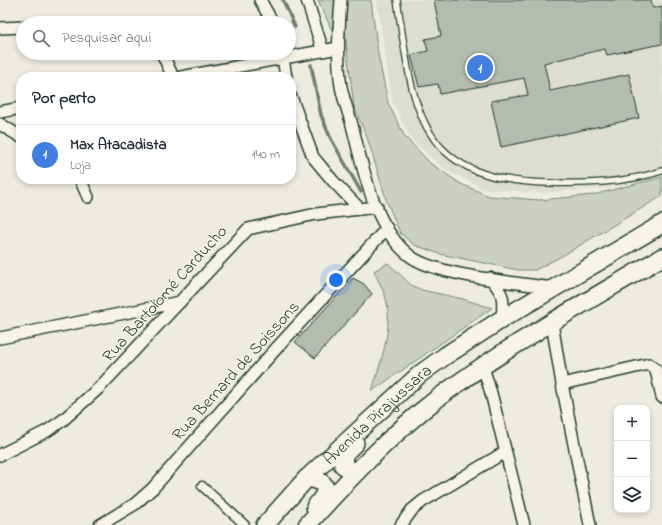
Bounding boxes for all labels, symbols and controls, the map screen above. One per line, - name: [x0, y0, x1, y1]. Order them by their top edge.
- search box: [16, 16, 296, 60]
- icon: search: [30, 27, 52, 49]
- text: Pesquisar aqui: [62, 27, 151, 49]
- pin: 1: [467, 53, 493, 83]
- text: Por perto: [32, 86, 96, 111]
- text: Max Atacadista: [70, 134, 167, 156]
- text: 1: [43, 145, 47, 164]
- text: 140 m: [252, 145, 280, 164]
- text: Loja: [70, 156, 91, 175]
- street label: Rua Bartolomé Carducho: [97, 220, 234, 368]
- your location: [326, 270, 346, 290]
- street label: Rua Bernard de Soissons: [166, 295, 306, 447]
- street label: Avenida Pirajussara: [318, 358, 437, 471]
- map controls: [614, 405, 650, 513]
- button: +: [614, 405, 650, 441]
- button: −: [614, 441, 650, 477]
- button: layers: [614, 477, 650, 513]

